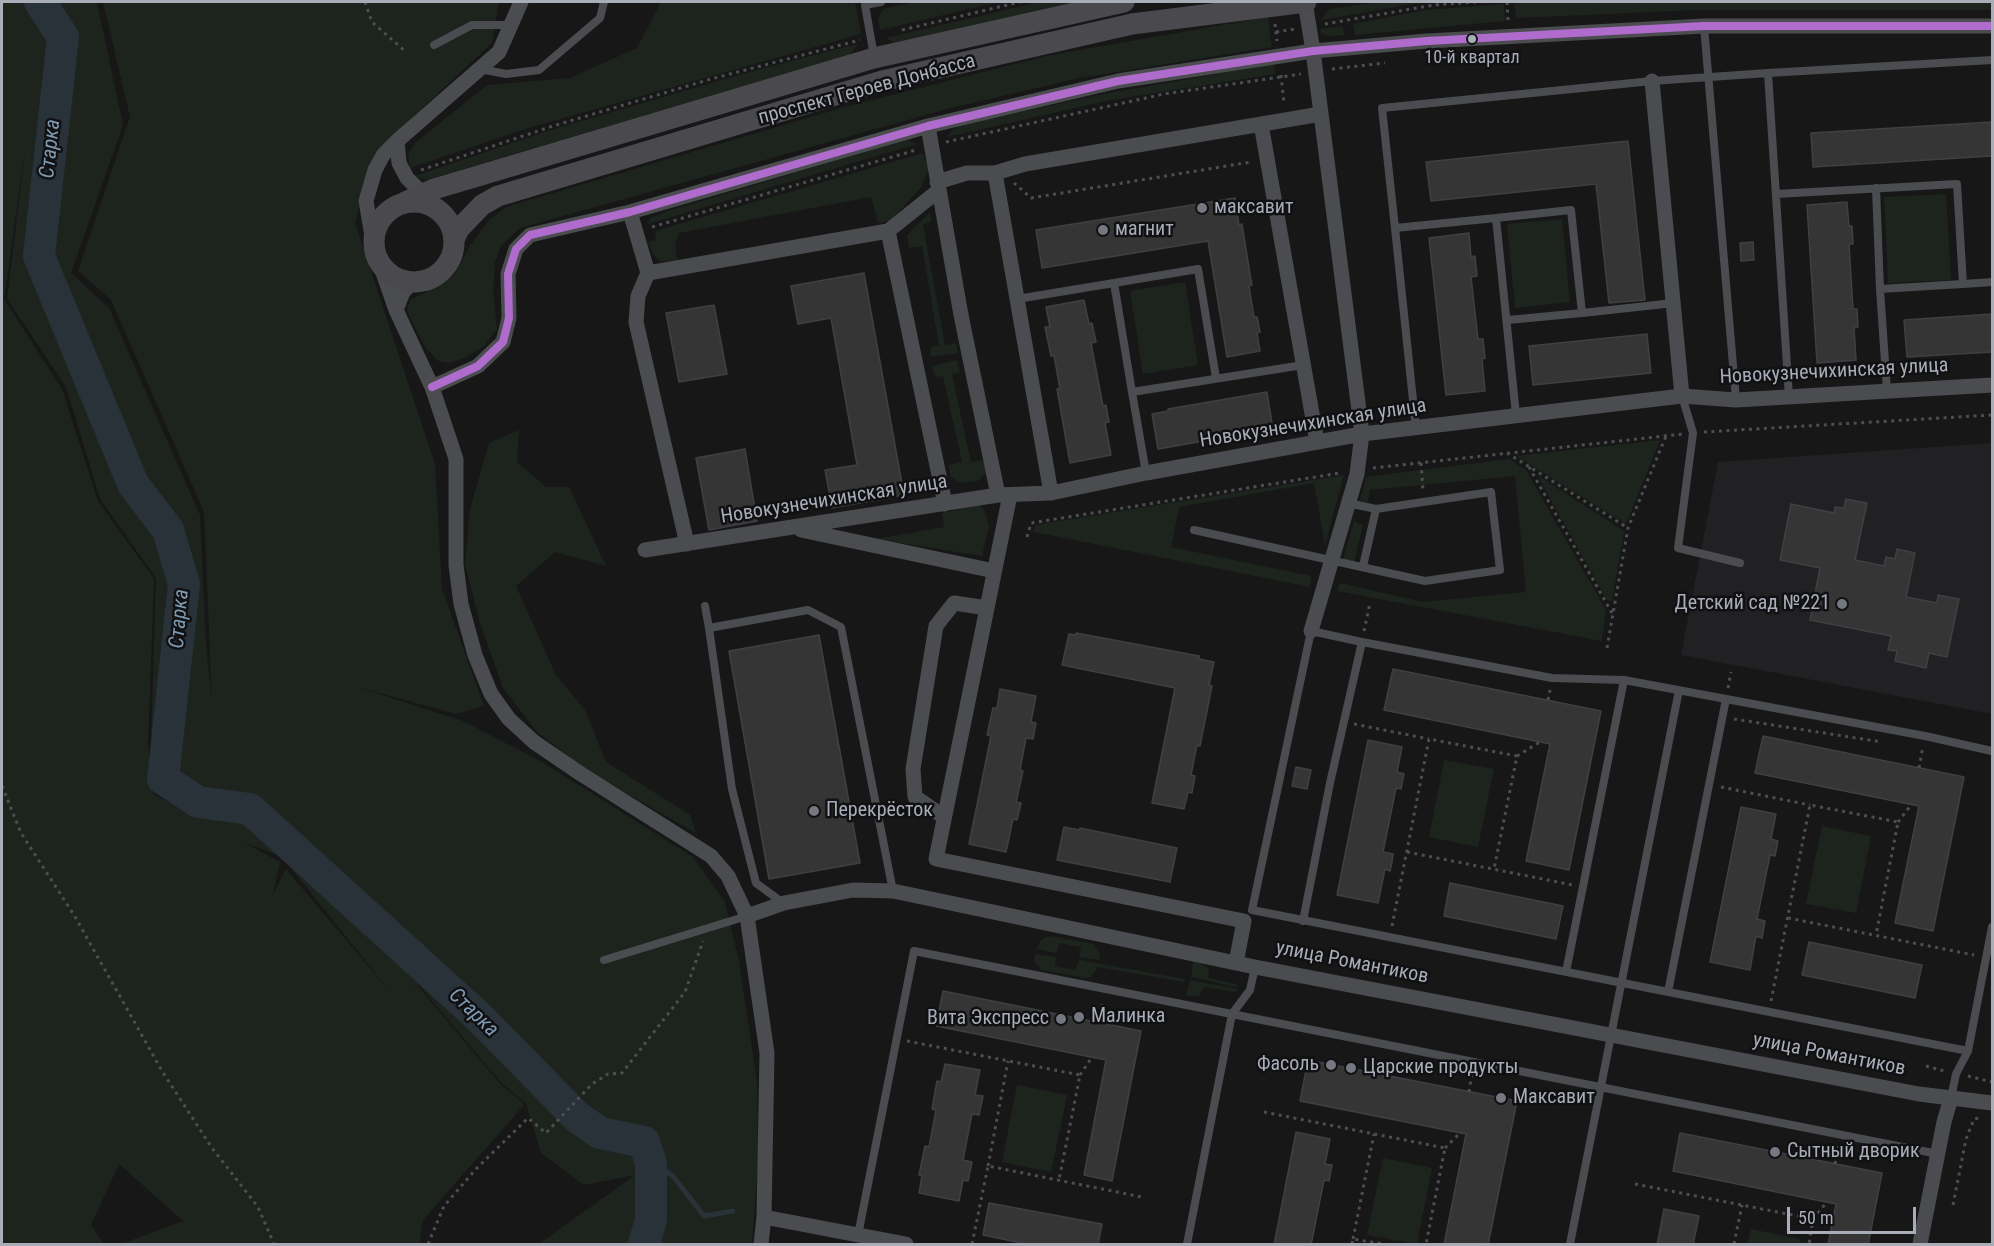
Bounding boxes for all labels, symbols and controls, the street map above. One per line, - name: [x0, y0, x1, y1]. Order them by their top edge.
- marker: 10-й квартал: [1466, 33, 1478, 45]
- place label: 10-й квартал: [1424, 47, 1520, 69]
- street label: проспект Героев Донбасса: [756, 49, 978, 131]
- water label: Старка: [35, 118, 67, 180]
- place label: максавит: [1214, 196, 1294, 220]
- marker: максавит: [1195, 201, 1209, 215]
- place label: магнит: [1115, 218, 1174, 242]
- marker: магнит: [1096, 223, 1110, 237]
- street label: Новокузнечихинская улица: [1719, 354, 1949, 390]
- street label: Новокузнечихинская улица: [1198, 394, 1428, 454]
- street label: Новокузнечихинская улица: [719, 470, 949, 530]
- water label: Старка: [165, 588, 195, 650]
- place label: Детский сад №221: [1675, 592, 1830, 616]
- marker: Детский сад №221: [1835, 597, 1849, 611]
- place label: Перекрёсток: [826, 799, 933, 823]
- marker: Перекрёсток: [807, 804, 821, 818]
- street label: улица Романтиков: [1274, 936, 1430, 990]
- water label: Старка: [443, 983, 503, 1043]
- place label: Малинка: [1091, 1005, 1165, 1029]
- place label: Вита Экспресс: [927, 1007, 1049, 1031]
- marker: Малинка: [1072, 1010, 1086, 1024]
- marker: Вита Экспресс: [1054, 1012, 1068, 1026]
- street label: улица Романтиков: [1751, 1028, 1907, 1082]
- place label: Фасоль: [1257, 1053, 1319, 1077]
- place label: Царские продукты: [1363, 1056, 1518, 1080]
- marker: Фасоль: [1324, 1058, 1338, 1072]
- marker: Царские продукты: [1344, 1061, 1358, 1075]
- place label: Максавит: [1513, 1086, 1595, 1110]
- marker: Максавит: [1494, 1091, 1508, 1105]
- place label: Сытный дворик: [1787, 1140, 1919, 1164]
- marker: Сытный дворик: [1768, 1145, 1782, 1159]
- scale bar: [1790, 1195, 1919, 1233]
- text: 50 m: [1798, 1207, 1833, 1228]

